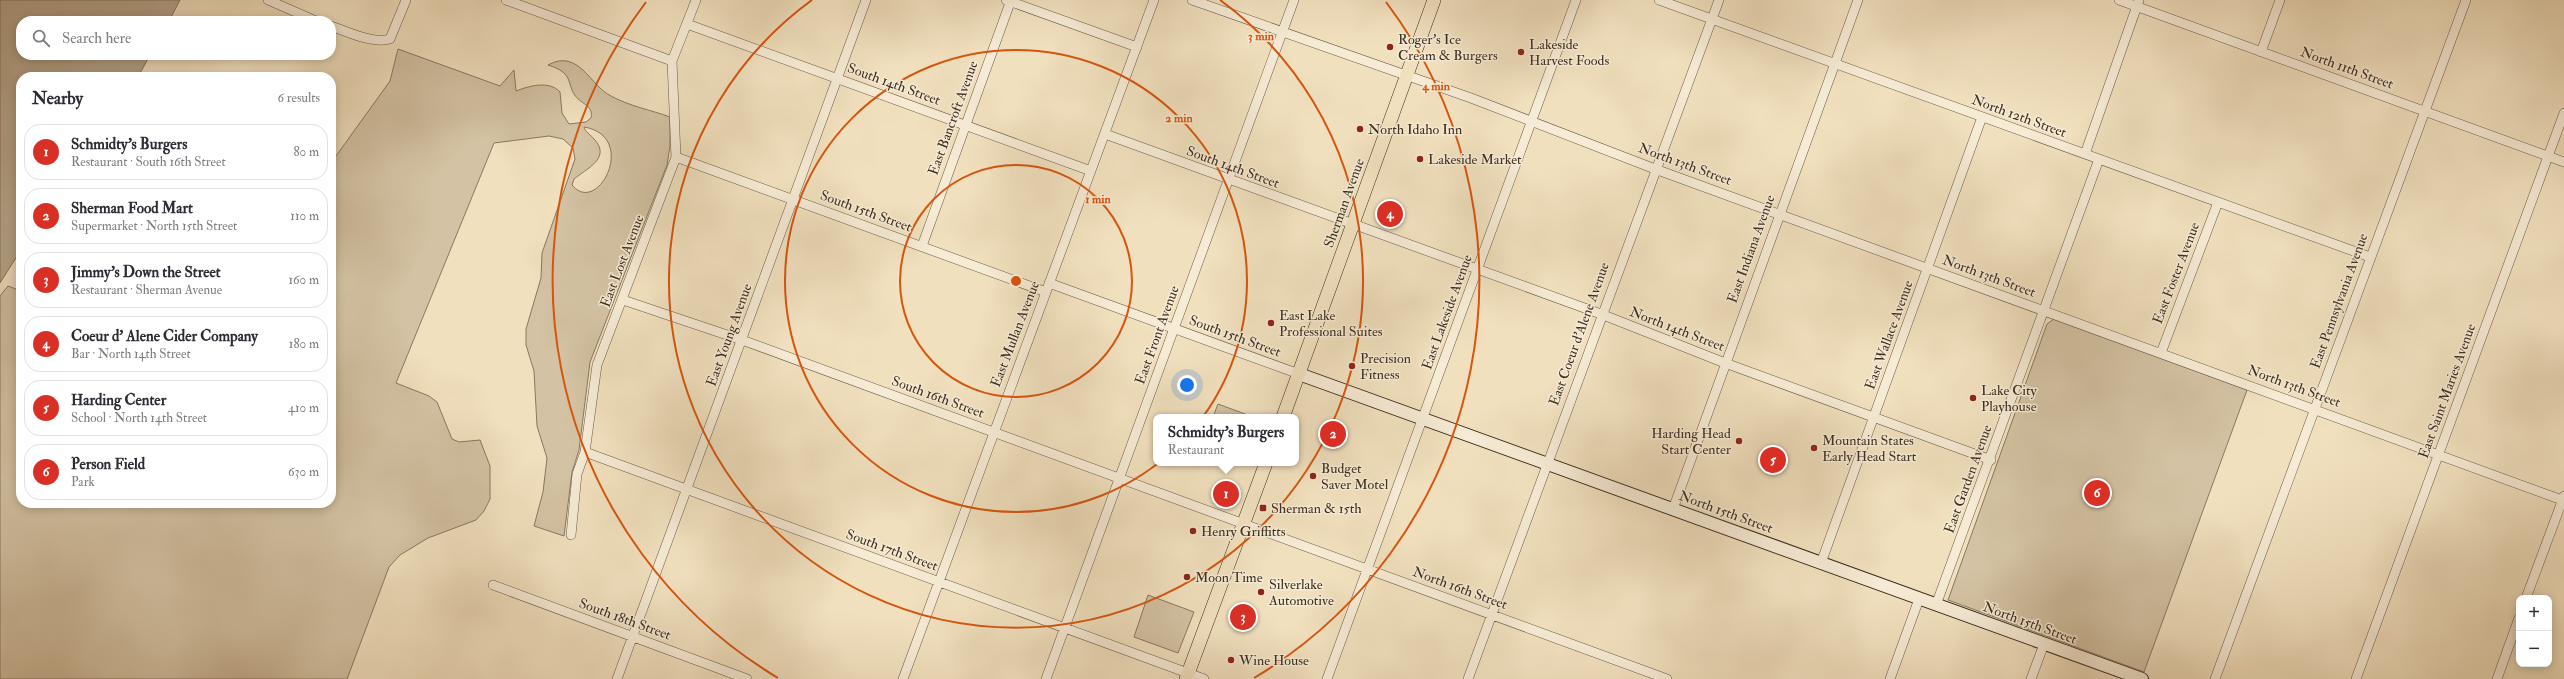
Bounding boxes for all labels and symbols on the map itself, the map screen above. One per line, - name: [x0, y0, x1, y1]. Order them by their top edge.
- text: 3 min: [1248, 29, 1275, 44]
- place label: Roger's Ice Cream & Burgers: [1398, 31, 1498, 64]
- place label: Lakeside Harvest Foods: [1529, 36, 1609, 69]
- marker: Roger's Ice Cream & Burgers: [1385, 42, 1395, 52]
- street label: North 11th Street: [2298, 43, 2396, 93]
- marker: Lakeside Harvest Foods: [1516, 47, 1526, 57]
- street label: East Bancroft Avenue: [924, 58, 982, 177]
- street label: South 14th Street: [845, 59, 943, 109]
- text: 4 min: [1421, 79, 1451, 94]
- street label: North 12th Street: [1969, 91, 2069, 141]
- text: 2 min: [1165, 111, 1193, 126]
- place label: North Idaho Inn: [1368, 121, 1462, 138]
- marker: North Idaho Inn: [1355, 124, 1365, 134]
- street label: North 13th Street: [1636, 139, 1734, 189]
- street label: South 14th Street: [1184, 142, 1282, 192]
- place label: Lakeside Market: [1428, 151, 1522, 168]
- marker: Lakeside Market: [1415, 154, 1425, 164]
- street label: Sherman Avenue: [1320, 156, 1368, 250]
- street label: South 15th Street: [818, 187, 915, 236]
- text: 1 min: [1085, 192, 1112, 207]
- street label: East Indiana Avenue: [1724, 192, 1778, 305]
- pin: 4: [1377, 199, 1403, 229]
- street label: East Lost Avenue: [597, 212, 648, 310]
- street label: East Foster Avenue: [2149, 220, 2203, 326]
- street label: East Pennsylvania Avenue: [2307, 231, 2372, 371]
- street label: North 13th Street: [1940, 251, 2038, 301]
- street label: East Lakeside Avenue: [1418, 252, 1476, 372]
- street label: East Coeur d'Alene Avenue: [1545, 260, 1613, 408]
- centre of rings: [1009, 274, 1023, 288]
- street label: East Mullan Avenue: [987, 278, 1043, 389]
- street label: East Wallace Avenue: [1861, 278, 1917, 392]
- street label: East Young Avenue: [703, 281, 755, 389]
- street label: East Front Avenue: [1131, 283, 1183, 387]
- street label: North 14th Street: [1627, 303, 1727, 355]
- place label: East Lake Professional Suites: [1279, 307, 1383, 340]
- street label: South 15th Street: [1187, 312, 1284, 361]
- marker: East Lake Professional Suites: [1266, 318, 1276, 328]
- street label: East Saint Maries Avenue: [2415, 321, 2479, 461]
- place label: Precision Fitness: [1360, 350, 1411, 383]
- marker: Precision Fitness: [1347, 361, 1357, 371]
- street label: North 13th Street: [2245, 361, 2343, 411]
- street label: South 16th Street: [889, 372, 987, 422]
- your location: [1177, 375, 1197, 395]
- place label: Lake City Playhouse: [1981, 382, 2038, 416]
- marker: Lake City Playhouse: [1968, 393, 1978, 403]
- pin: 2: [1320, 419, 1346, 449]
- street label: East Garden Avenue: [1940, 422, 1996, 536]
- place label: Harding Head Start Center: [1651, 425, 1732, 458]
- place label: Mountain States Early Head Start: [1822, 432, 1917, 466]
- marker: Harding Head Start Center: [1734, 436, 1744, 446]
- marker: Mountain States Early Head Start: [1809, 443, 1819, 453]
- pin: 5: [1760, 445, 1786, 475]
- place label: Budget Saver Motel: [1321, 460, 1389, 493]
- marker: Budget Saver Motel: [1308, 471, 1318, 481]
- pin: 6: [2084, 478, 2110, 508]
- pin: 1: [1213, 479, 1239, 509]
- street label: North 15th Street: [1677, 487, 1776, 537]
- place label: Sherman & 15th: [1271, 500, 1362, 517]
- marker: Sherman & 15th: [1258, 503, 1268, 513]
- place label: Henry Griffitts: [1201, 523, 1286, 541]
- street label: South 17th Street: [844, 526, 941, 575]
- marker: Henry Griffitts: [1188, 526, 1198, 536]
- street label: North 16th Street: [1410, 563, 1510, 613]
- place label: Moon Time: [1195, 569, 1263, 586]
- marker: Moon Time: [1182, 572, 1192, 582]
- place label: Silverlake Automotive: [1268, 576, 1334, 609]
- marker: Silverlake Automotive: [1256, 587, 1266, 597]
- street label: South 18th Street: [577, 594, 674, 644]
- street label: North 15th Street: [1981, 598, 2080, 648]
- pin: 3: [1230, 602, 1256, 632]
- place label: Wine House: [1238, 652, 1309, 669]
- marker: Wine House: [1226, 655, 1236, 665]

